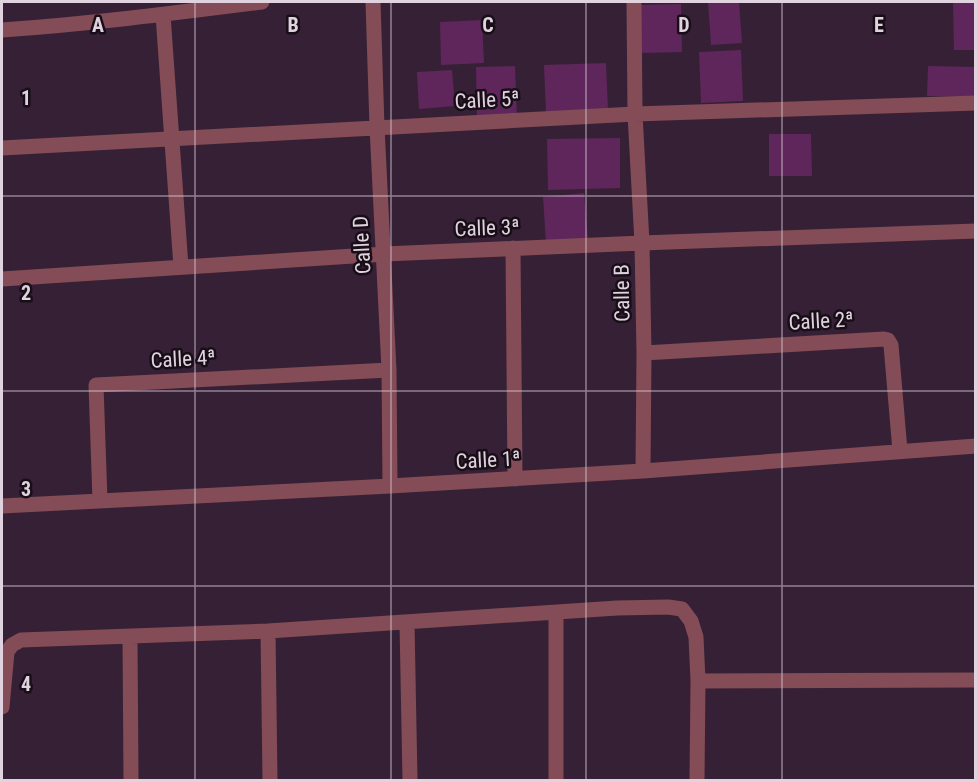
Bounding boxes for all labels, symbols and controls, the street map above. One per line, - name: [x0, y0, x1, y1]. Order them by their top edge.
- text: A: [92, 13, 104, 37]
- text: B: [287, 13, 299, 37]
- text: C: [482, 13, 494, 37]
- text: D: [678, 13, 690, 37]
- text: E: [874, 13, 884, 37]
- text: 1: [21, 86, 31, 110]
- street label: Calle 5ª: [454, 86, 520, 114]
- street label: Calle D: [348, 215, 376, 275]
- street label: Calle 3ª: [454, 215, 520, 241]
- street label: Calle B: [609, 264, 635, 322]
- text: 2: [21, 281, 31, 305]
- street label: Calle 2ª: [788, 307, 854, 335]
- street label: Calle 4ª: [150, 345, 216, 373]
- street label: Calle 1ª: [455, 446, 521, 474]
- text: 3: [21, 477, 31, 501]
- text: 4: [21, 672, 31, 696]

